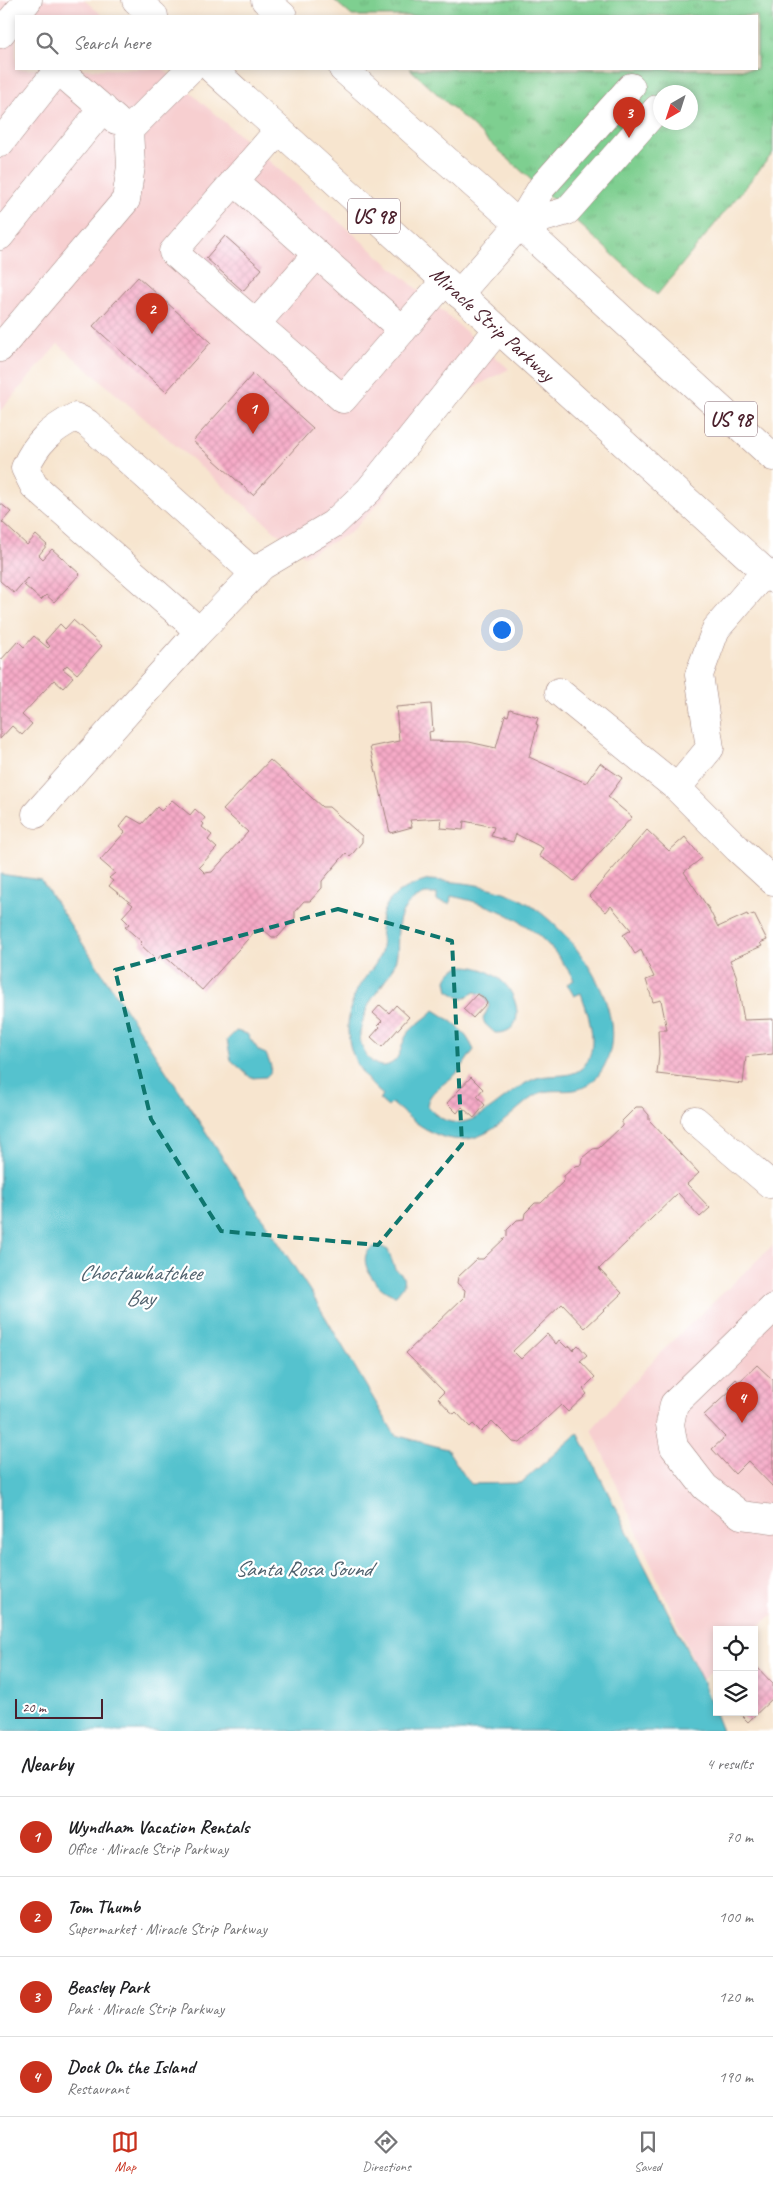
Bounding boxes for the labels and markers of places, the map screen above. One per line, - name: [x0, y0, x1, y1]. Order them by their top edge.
- pin: 3: [613, 97, 645, 138]
- pin: 2: [136, 293, 168, 334]
- pin: 1: [237, 393, 269, 434]
- pin: 4: [726, 1382, 758, 1423]

